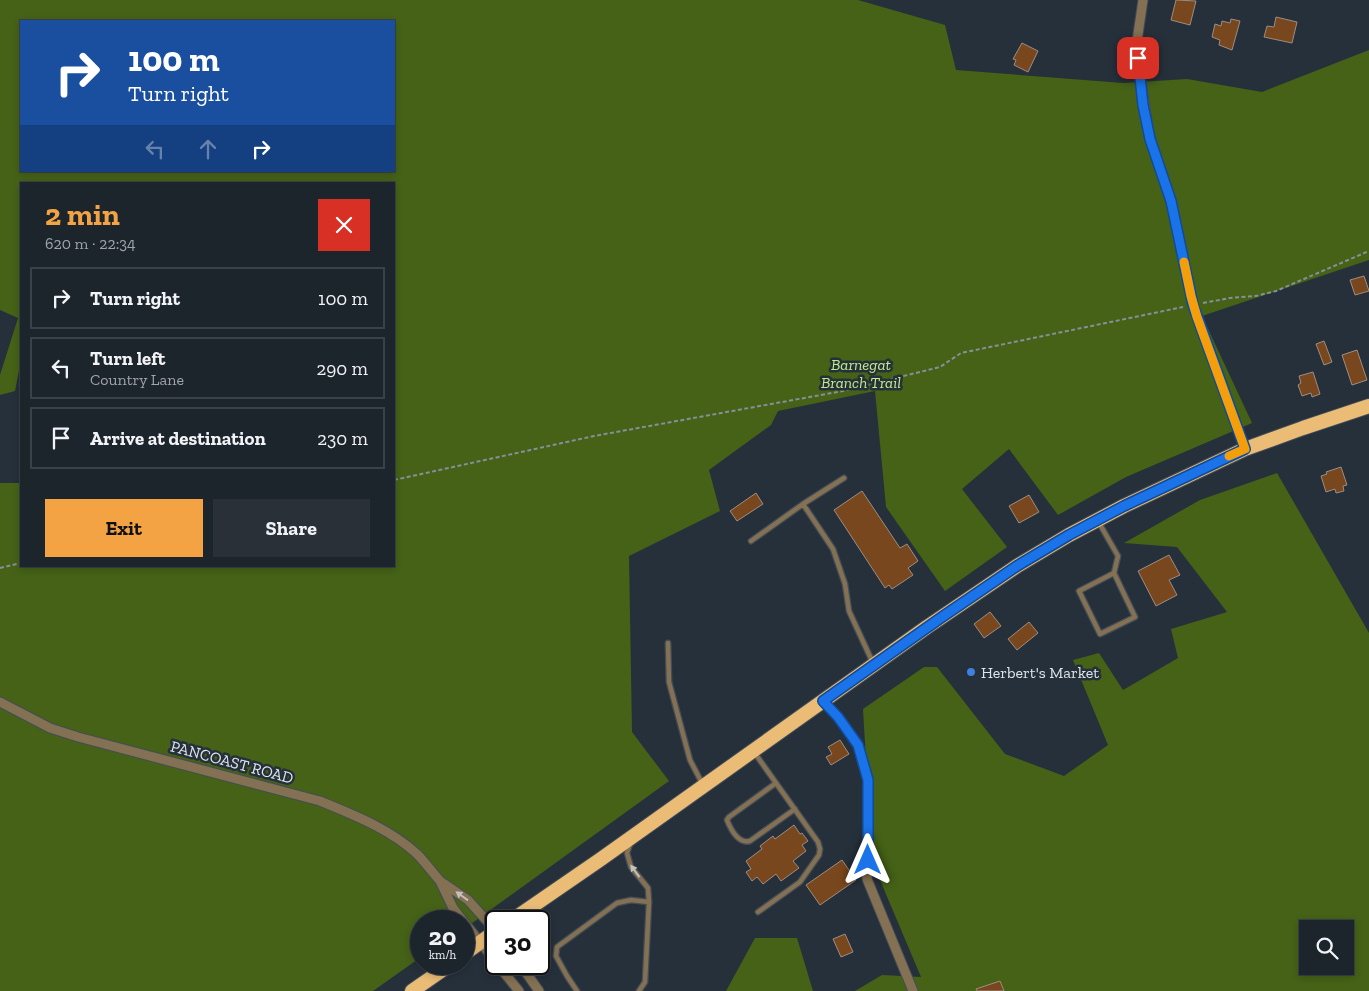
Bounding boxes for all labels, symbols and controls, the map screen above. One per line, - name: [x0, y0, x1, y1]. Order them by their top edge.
- pin: [1117, 37, 1159, 79]
- text: 100 m: [128, 38, 220, 80]
- icon: right: [45, 40, 110, 105]
- icon: arrive: [1124, 44, 1152, 72]
- text: Turn right: [128, 80, 229, 107]
- icon: left: [141, 135, 169, 163]
- icon: ahead: [194, 135, 222, 163]
- icon: right: [247, 135, 275, 163]
- text: 2 min: [45, 197, 120, 233]
- button: close: [318, 199, 370, 251]
- text: 620 m · 22:34: [45, 234, 136, 253]
- icon: right: [47, 284, 75, 312]
- text: Turn right: [90, 287, 180, 310]
- text: 100 m: [318, 287, 368, 310]
- text: Turn left: [90, 347, 165, 370]
- icon: left: [47, 354, 75, 382]
- park label: Barnegat Branch Trail: [821, 355, 901, 392]
- text: 290 m: [316, 357, 368, 380]
- text: Country Lane: [90, 370, 184, 389]
- icon: arrive: [47, 424, 75, 452]
- text: Arrive at destination: [90, 427, 266, 450]
- text: 230 m: [317, 427, 368, 450]
- button: Exit: [45, 499, 203, 557]
- button: Share: [213, 499, 370, 557]
- place label: Herbert's Market: [981, 663, 1099, 682]
- marker: Herbert's Market: [965, 666, 977, 678]
- street label: PANCOAST ROAD: [168, 736, 296, 788]
- position arrow: [841, 833, 893, 885]
- one-way arrow: [630, 864, 640, 878]
- one-way arrow: [455, 891, 469, 901]
- speed limit sign: 30: [485, 910, 550, 975]
- map controls: [1299, 920, 1354, 975]
- button: search: [1299, 920, 1354, 975]
- text: 20: [429, 921, 456, 951]
- text: km/h: [429, 948, 456, 962]

